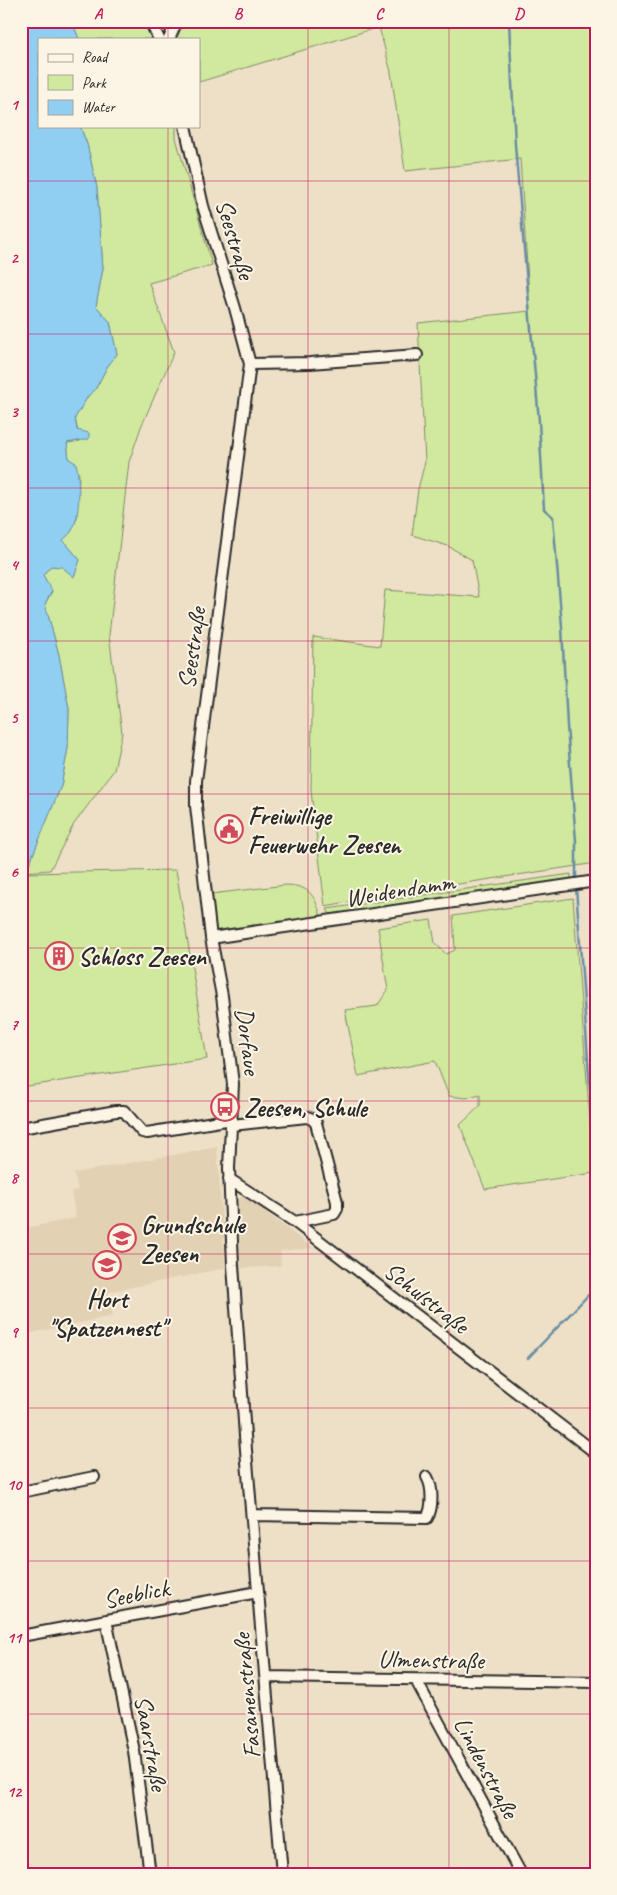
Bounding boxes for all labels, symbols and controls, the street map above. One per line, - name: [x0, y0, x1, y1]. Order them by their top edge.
- text: A: [94, 4, 104, 24]
- text: B: [234, 4, 244, 24]
- text: C: [375, 4, 385, 24]
- text: D: [514, 4, 525, 24]
- legend: [38, 38, 200, 128]
- text: Road: [82, 48, 109, 67]
- text: Park: [82, 74, 107, 93]
- text: 1: [10, 95, 19, 115]
- text: Water: [82, 98, 116, 117]
- street label: Seestraße: [208, 195, 263, 285]
- text: 2: [10, 248, 19, 268]
- text: 3: [10, 402, 19, 422]
- text: 4: [10, 555, 19, 575]
- street label: Seestraße: [170, 603, 214, 691]
- text: 5: [11, 708, 20, 728]
- place label: Freiwillige Feuerwehr Zeesen: [248, 800, 402, 861]
- public building icon: Freiwillige Feuerwehr Zeesen: [214, 814, 244, 844]
- text: 6: [10, 862, 19, 882]
- street label: Weidendamm: [343, 865, 459, 914]
- building icon: Schloss Zeesen: [44, 941, 74, 971]
- place label: Schloss Zeesen: [78, 941, 207, 973]
- street label: Dorfaue: [228, 1006, 268, 1078]
- text: 7: [10, 1015, 19, 1035]
- bus stop icon: Zeesen, Schule: [210, 1092, 240, 1122]
- place label: Zeesen, Schule: [244, 1092, 369, 1124]
- text: 8: [10, 1168, 19, 1188]
- place label: Grundschule Zeesen: [141, 1209, 246, 1270]
- school or university icon: Grundschule Zeesen: [107, 1223, 137, 1253]
- school or university icon: Hort "Spatzennest": [92, 1250, 122, 1280]
- street label: Schulstraße: [377, 1255, 477, 1342]
- place label: Hort "Spatzennest": [48, 1283, 171, 1344]
- text: 9: [10, 1322, 19, 1342]
- text: 10: [7, 1475, 23, 1495]
- street label: Seeblick: [101, 1572, 174, 1616]
- text: 11: [7, 1628, 23, 1648]
- street label: Fasanenstraße: [225, 1630, 268, 1760]
- street label: Ulmenstraße: [378, 1643, 486, 1677]
- street label: Saarstraße: [127, 1693, 175, 1795]
- street label: Lindenstraße: [446, 1711, 527, 1825]
- text: 12: [7, 1782, 23, 1802]

